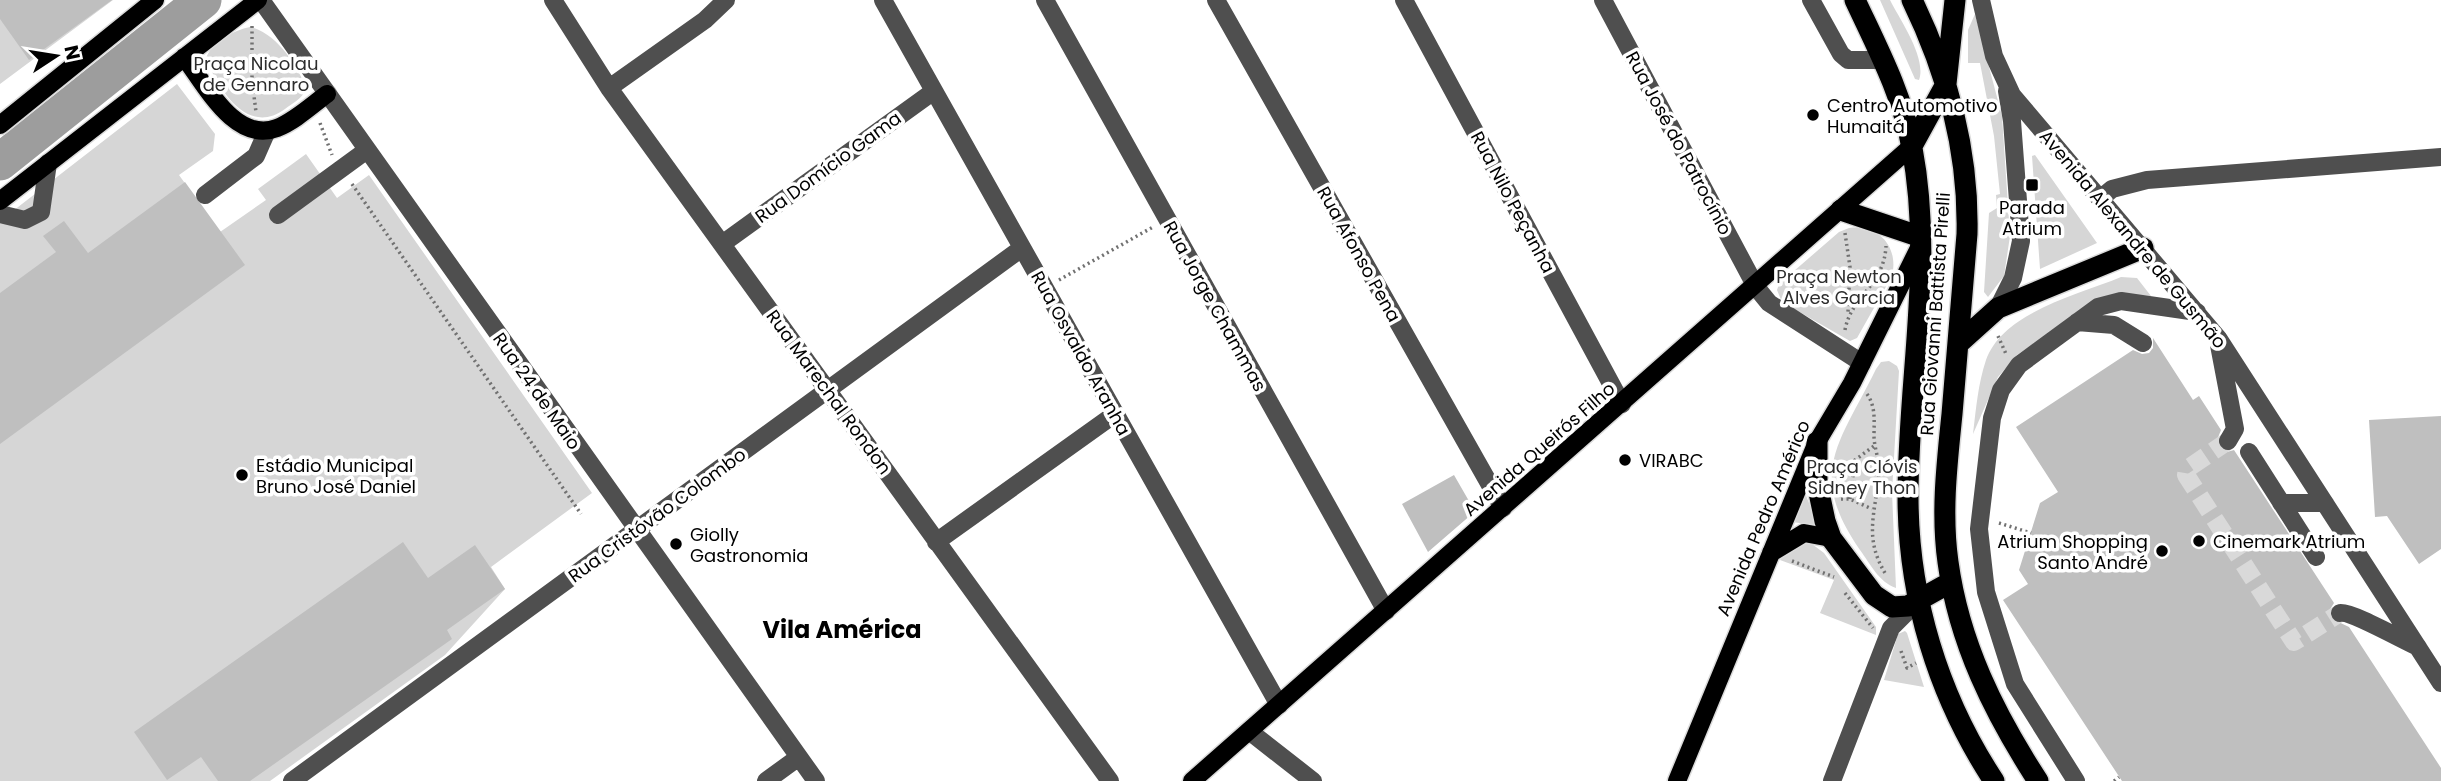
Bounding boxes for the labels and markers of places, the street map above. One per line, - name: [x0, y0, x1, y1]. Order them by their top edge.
- place label: Centro Automotivo Humaitá: [1827, 93, 1998, 139]
- marker: Centro Automotivo Humaitá: [1805, 107, 1821, 123]
- marker: Parada Atrium: [2024, 177, 2040, 193]
- place label: Parada Atrium: [1999, 195, 2065, 241]
- place label: VIRABC: [1639, 448, 1704, 473]
- marker: VIRABC: [1617, 452, 1633, 468]
- place label: Estádio Municipal Bruno José Daniel: [256, 453, 416, 499]
- marker: Estádio Municipal Bruno José Daniel: [234, 467, 250, 483]
- place label: Giolly Gastronomia: [690, 522, 809, 568]
- place label: Atrium Shopping Santo André: [1997, 529, 2148, 575]
- place label: Cinemark Atrium: [2213, 529, 2365, 554]
- marker: Cinemark Atrium: [2191, 533, 2207, 549]
- marker: Giolly Gastronomia: [668, 536, 684, 552]
- marker: Atrium Shopping Santo André: [2154, 543, 2170, 559]

